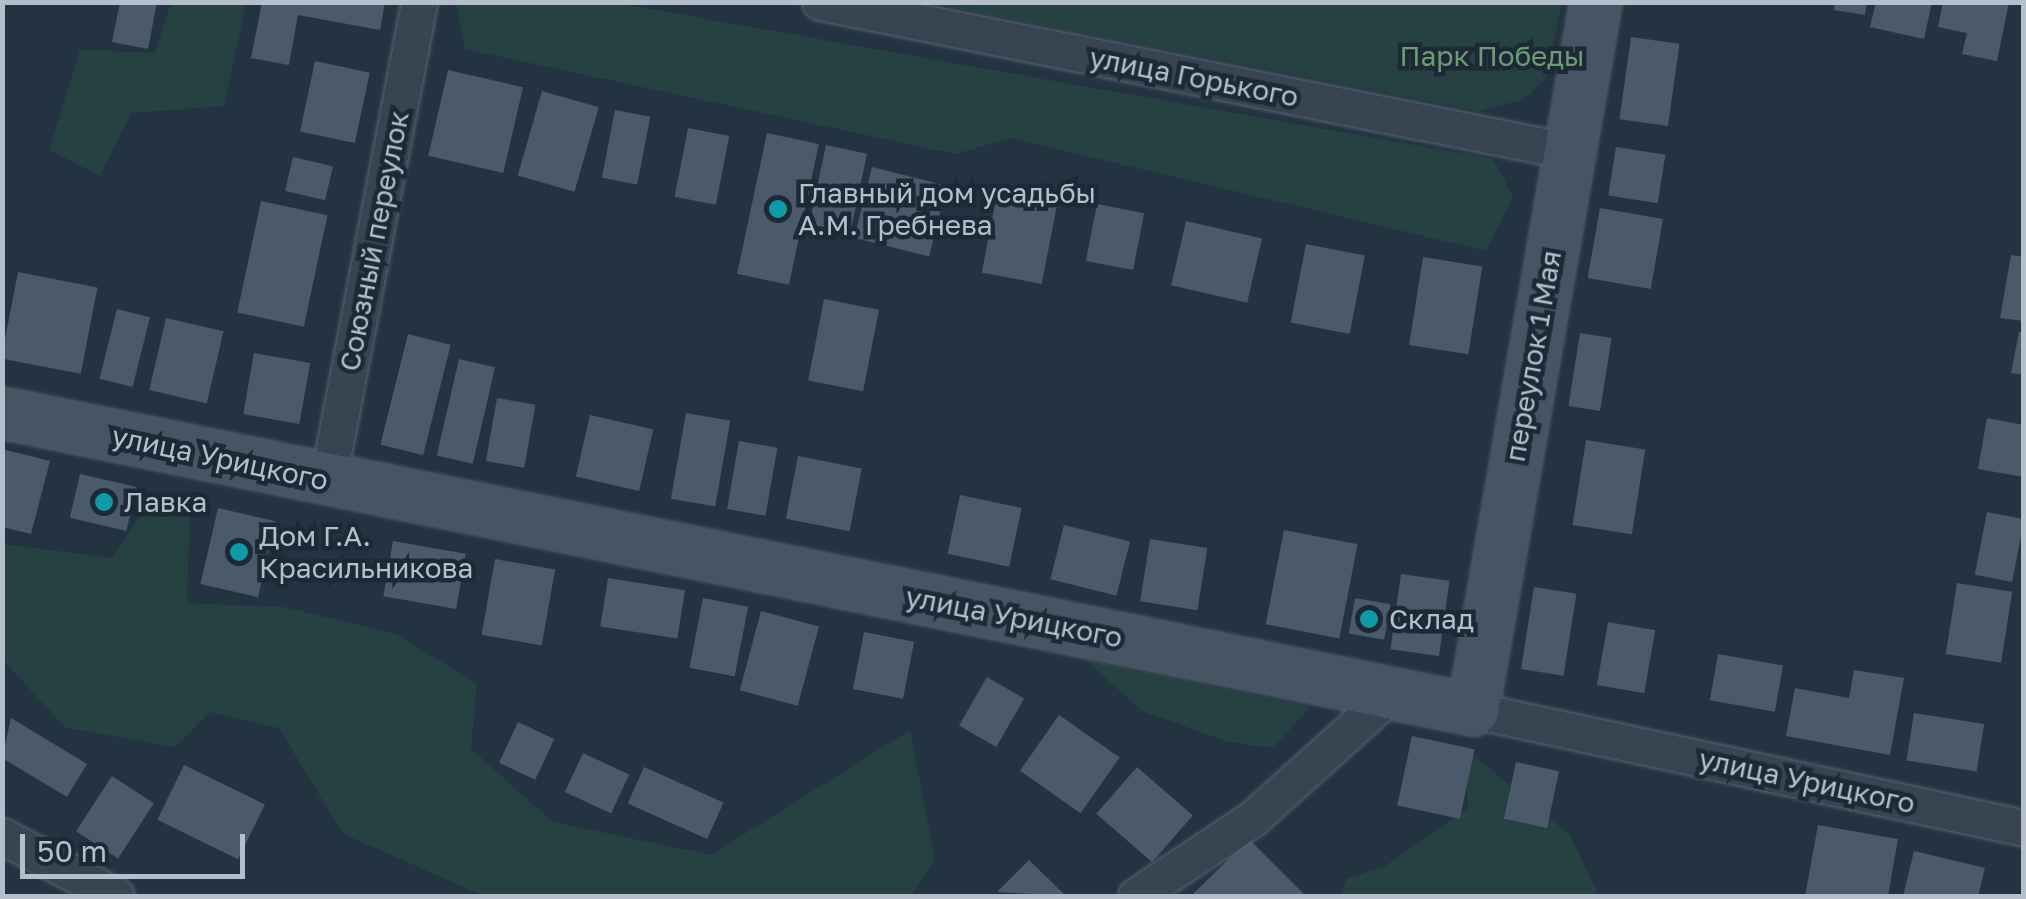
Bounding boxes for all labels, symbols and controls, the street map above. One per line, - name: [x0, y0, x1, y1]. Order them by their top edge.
- park label: Парк Победы: [1400, 39, 1584, 73]
- street label: улица Горького: [1087, 40, 1301, 114]
- street label: Союзный переулок: [332, 108, 416, 374]
- place label: Главный дом усадьбы А.М. Гребнева: [798, 176, 1096, 242]
- marker: Главный дом усадьбы А.М. Гребнева: [767, 198, 789, 220]
- street label: переулок 1 Мая: [1498, 248, 1568, 464]
- street label: улица Урицкого: [109, 419, 331, 497]
- place label: Лавка: [124, 485, 207, 519]
- marker: Лавка: [93, 491, 115, 513]
- place label: Дом Г.А. Красильникова: [259, 519, 473, 585]
- marker: Дом Г.А. Красильникова: [228, 541, 250, 563]
- street label: улица Урицкого: [903, 580, 1125, 654]
- place label: Склад: [1389, 602, 1474, 636]
- marker: Склад: [1358, 608, 1380, 630]
- street label: улица Урицкого: [1696, 742, 1918, 820]
- scale bar: [25, 814, 250, 876]
- text: 50 m: [37, 833, 107, 869]

